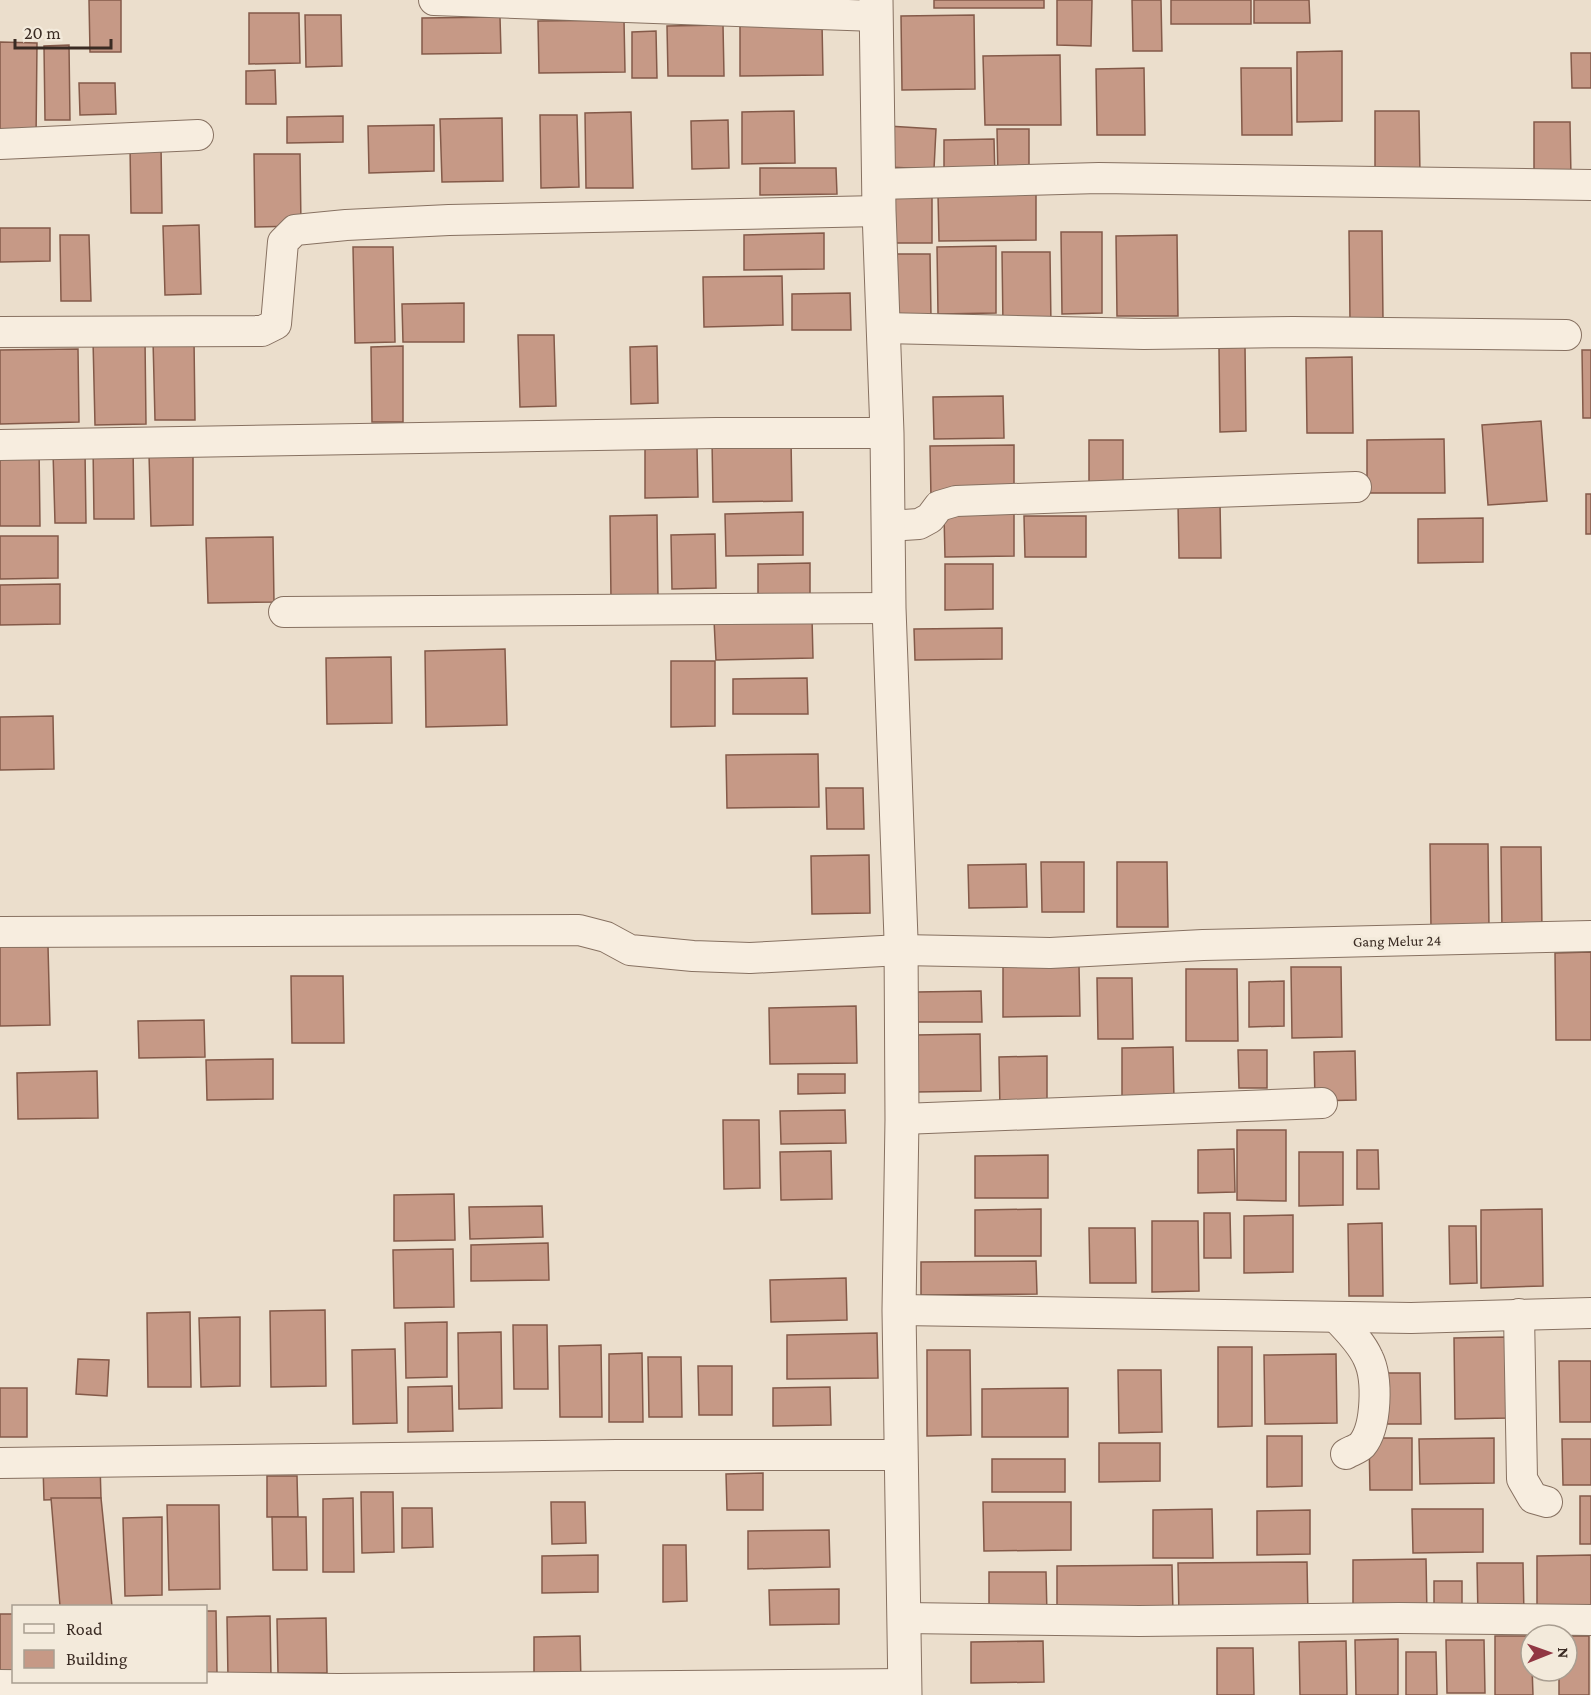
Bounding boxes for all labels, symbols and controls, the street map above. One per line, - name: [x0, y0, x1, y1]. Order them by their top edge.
- scale bar: [15, 12, 111, 50]
- text: 20 m: [24, 23, 61, 43]
- street label: Gang Melur 24: [1353, 932, 1441, 951]
- legend: [12, 1605, 207, 1683]
- text: Road: [66, 1619, 103, 1639]
- north arrow: [1519, 1623, 1579, 1683]
- text: N: [1555, 1647, 1572, 1658]
- text: Building: [66, 1649, 128, 1669]

